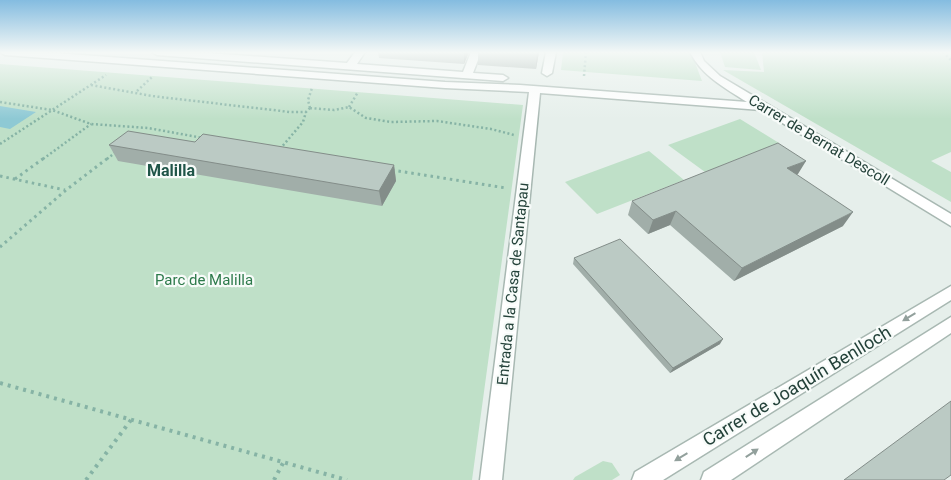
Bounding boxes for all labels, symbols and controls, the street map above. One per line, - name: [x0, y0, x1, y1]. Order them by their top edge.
- street label: Carrer de Bernat Descoll: [745, 91, 893, 189]
- district label: Malilla: [147, 161, 195, 180]
- street label: Entrada a la Casa de Santapau: [493, 182, 533, 386]
- park label: Parc de Malilla: [155, 271, 253, 289]
- one-way arrow: [903, 313, 916, 322]
- street label: Carrer de Joaquín Benlloch: [699, 321, 895, 450]
- one-way arrow: [746, 449, 759, 458]
- one-way arrow: [675, 452, 688, 461]

